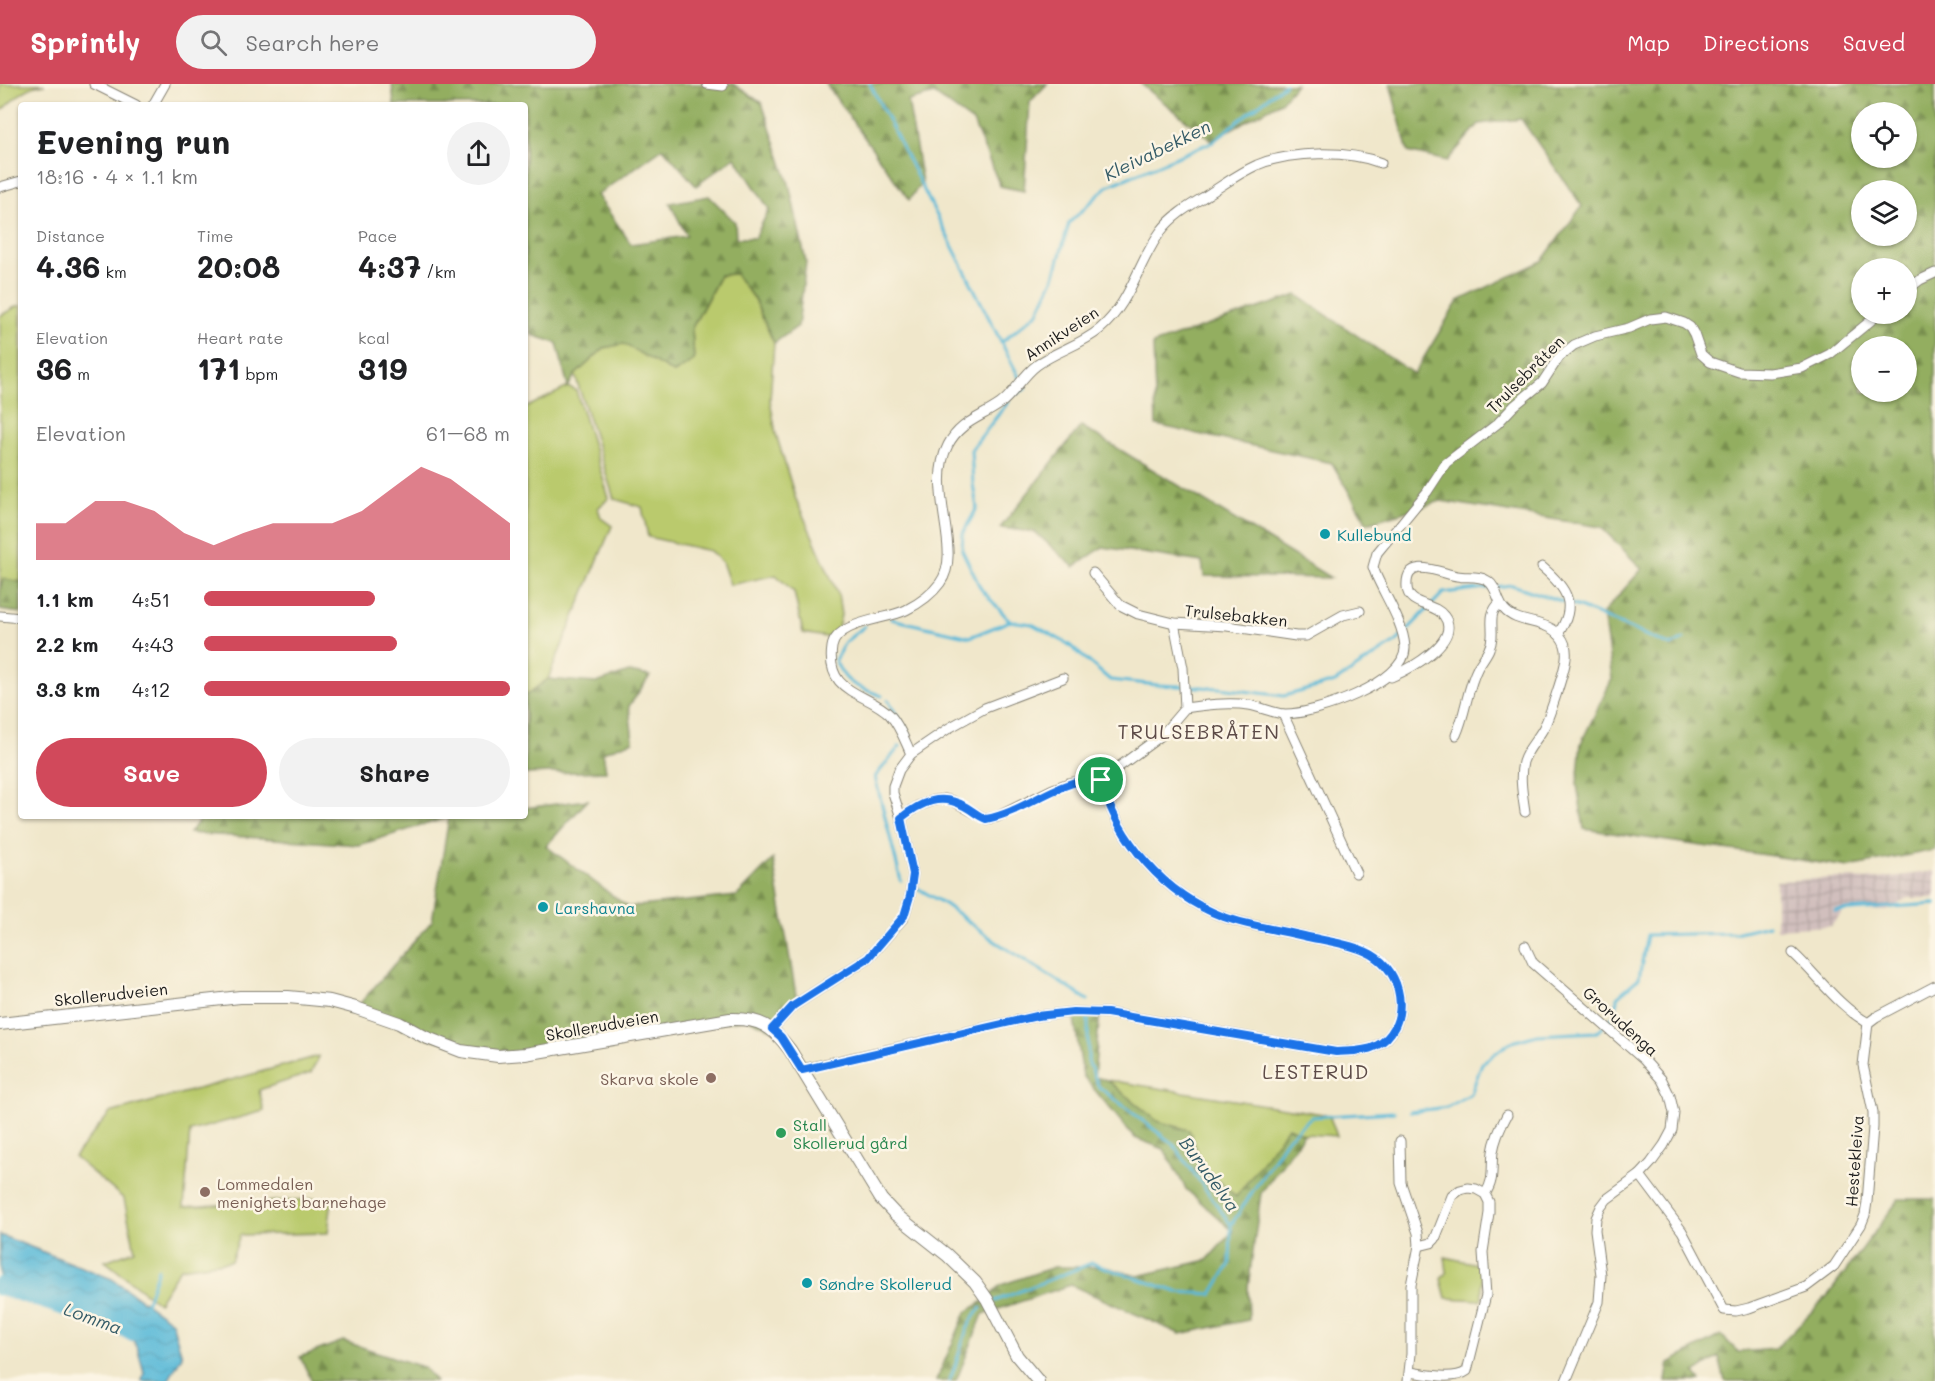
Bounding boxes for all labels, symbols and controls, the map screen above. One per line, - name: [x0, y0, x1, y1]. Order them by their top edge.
- search box: [176, 15, 596, 69]
- text: Sprintly: [30, 24, 140, 60]
- icon: search: [197, 26, 230, 59]
- text: Search here: [245, 28, 379, 57]
- text: Map: [1627, 29, 1670, 56]
- text: Directions: [1703, 29, 1810, 56]
- text: Saved: [1843, 29, 1905, 56]
- map controls: [1851, 102, 1917, 402]
- button: locate: [1851, 102, 1917, 168]
- water label: Kleivabekken: [1100, 114, 1214, 186]
- text: Evening run: [36, 119, 230, 162]
- button: share: [447, 122, 510, 185]
- text: 18:16 · 4 × 1.1 km: [36, 163, 198, 189]
- button: layers: [1851, 180, 1917, 246]
- text: Distance: [36, 225, 105, 246]
- text: Time: [197, 225, 233, 246]
- text: Pace: [358, 225, 397, 246]
- text: 4.36: [36, 246, 100, 286]
- text: 20:08: [197, 246, 280, 286]
- text: 4:37: [358, 246, 421, 286]
- button: +: [1851, 258, 1917, 324]
- text: km: [100, 261, 127, 282]
- text: /km: [421, 261, 456, 282]
- street label: Annikveien: [1020, 301, 1102, 365]
- text: Elevation: [36, 327, 108, 348]
- text: Heart rate: [197, 327, 283, 348]
- text: kcal: [358, 327, 390, 348]
- street label: Trulsebråten: [1482, 331, 1568, 417]
- button: −: [1851, 336, 1917, 402]
- text: 36: [36, 348, 72, 388]
- text: 171: [197, 348, 240, 388]
- text: 319: [358, 348, 407, 388]
- text: m: [72, 363, 90, 384]
- text: bpm: [240, 363, 278, 384]
- text: Elevation: [36, 420, 126, 446]
- text: 61–68 m: [426, 420, 510, 446]
- place label: Kullebund: [1337, 524, 1411, 545]
- marker: Kullebund: [1318, 527, 1332, 541]
- text: 1.1 km: [36, 586, 94, 612]
- text: 4:51: [132, 586, 171, 612]
- street label: Trulsebakken: [1184, 599, 1288, 631]
- text: 2.2 km: [36, 631, 98, 657]
- text: 4:43: [132, 631, 173, 657]
- text: 3.3 km: [36, 676, 100, 702]
- text: 4:12: [132, 676, 170, 702]
- district label: TRULSEBRÅTEN: [1118, 718, 1280, 744]
- button: Save: [36, 738, 267, 807]
- button: Share: [279, 738, 510, 807]
- pin: [1075, 754, 1126, 805]
- icon: arrive: [1084, 763, 1117, 796]
- place label: Larshavna: [555, 897, 636, 918]
- marker: Larshavna: [536, 900, 550, 914]
- street label: Skollerudveien: [53, 978, 169, 1010]
- street label: Grorudenga: [1579, 982, 1663, 1060]
- street label: Skollerudveien: [544, 1005, 660, 1045]
- district label: LESTERUD: [1262, 1058, 1370, 1084]
- place label: Skarva skole: [600, 1068, 699, 1089]
- marker: Skarva skole: [704, 1071, 718, 1085]
- place label: Stall Skollerud gård: [793, 1114, 907, 1153]
- street label: Hestekleiva: [1840, 1114, 1868, 1208]
- marker: Stall Skollerud gård: [774, 1126, 788, 1140]
- water label: Burudelva: [1175, 1131, 1245, 1217]
- place label: Lommedalen menighets barnehage: [217, 1173, 387, 1212]
- marker: Lommedalen menighets barnehage: [198, 1185, 212, 1199]
- place label: Søndre Skollerud: [819, 1273, 952, 1294]
- marker: Søndre Skollerud: [800, 1276, 814, 1290]
- water label: Lomma: [61, 1296, 125, 1340]

